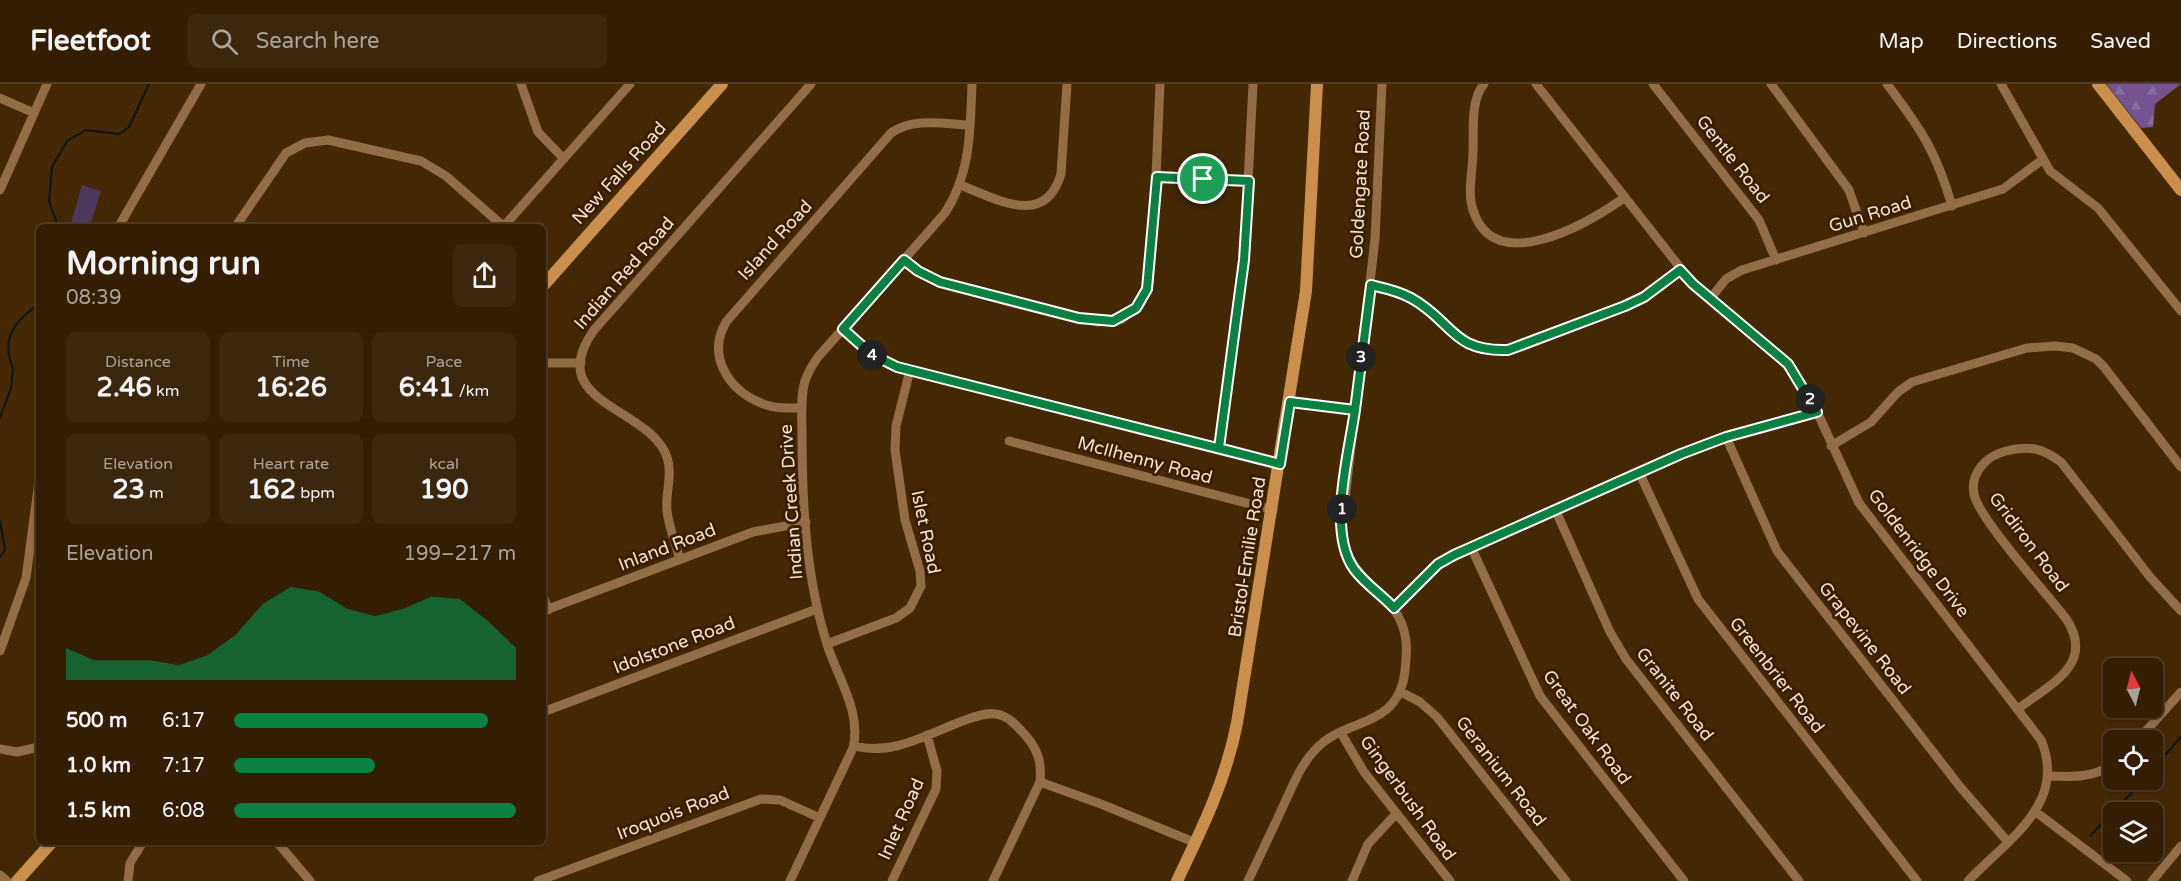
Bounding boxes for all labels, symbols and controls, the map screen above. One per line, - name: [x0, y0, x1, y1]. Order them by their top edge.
- search box: [187, 14, 607, 68]
- text: Fleetfoot: [30, 24, 151, 58]
- icon: search: [208, 25, 241, 58]
- text: Search here: [256, 28, 379, 54]
- text: Map: [1878, 29, 1924, 54]
- text: Directions: [1957, 29, 2057, 54]
- text: Saved: [2090, 29, 2151, 54]
- street label: Goldengate Road: [1345, 109, 1375, 259]
- street label: Gentle Road: [1692, 110, 1774, 208]
- street label: New Falls Road: [567, 117, 671, 229]
- pin: [1177, 153, 1228, 204]
- icon: arrive: [1186, 162, 1219, 195]
- street label: Gun Road: [1826, 191, 1914, 237]
- street label: Island Road: [733, 195, 817, 285]
- street label: Indian Red Road: [569, 212, 679, 334]
- text: Morning run: [66, 244, 261, 283]
- button: share: [453, 244, 516, 307]
- text: 08:39: [66, 286, 121, 310]
- pin: 4: [857, 340, 887, 370]
- pin: 3: [1346, 342, 1376, 372]
- text: 4: [867, 345, 877, 365]
- text: 3: [1356, 347, 1366, 367]
- text: Distance: [105, 352, 171, 372]
- text: Time: [272, 352, 310, 372]
- text: Pace: [426, 352, 462, 372]
- text: 2.46: [97, 372, 152, 403]
- text: 16:26: [255, 372, 327, 403]
- text: 6:41: [399, 372, 455, 403]
- text: km: [152, 381, 179, 401]
- text: /km: [455, 381, 489, 401]
- pin: 2: [1795, 384, 1825, 414]
- text: 2: [1805, 389, 1815, 409]
- street label: Indian Creek Drive: [775, 424, 807, 580]
- street label: McIlhenny Road: [1075, 431, 1215, 489]
- text: Elevation: [103, 454, 173, 474]
- text: Heart rate: [253, 454, 329, 474]
- text: kcal: [429, 454, 459, 474]
- text: 23: [112, 474, 145, 505]
- text: 162: [247, 474, 296, 505]
- text: 190: [420, 474, 468, 505]
- street label: Bristol-Emilie Road: [1223, 475, 1271, 639]
- text: m: [145, 483, 164, 503]
- text: bpm: [296, 483, 335, 503]
- street label: Goldenridge Drive: [1864, 485, 1974, 621]
- street label: Islet Road: [906, 488, 946, 576]
- street label: Gridiron Road: [1984, 488, 2074, 596]
- pin: 1: [1327, 494, 1357, 524]
- text: 1: [1337, 499, 1347, 519]
- street label: Inland Road: [615, 518, 719, 576]
- text: Elevation: [66, 542, 153, 566]
- text: 199–217 m: [403, 542, 516, 566]
- street label: Grapevine Road: [1814, 577, 1916, 699]
- street label: Idolstone Road: [610, 612, 738, 678]
- street label: Greenbrier Road: [1725, 613, 1829, 737]
- street label: Granite Road: [1632, 643, 1718, 745]
- north arrow: [2103, 658, 2163, 718]
- map controls: [2103, 658, 2163, 862]
- street label: Great Oak Road: [1538, 665, 1636, 789]
- text: 500 m: [66, 709, 127, 733]
- text: 6:17: [162, 709, 205, 733]
- street label: Geranium Road: [1451, 712, 1551, 830]
- button: locate: [2103, 730, 2163, 790]
- street label: Gingerbush Road: [1355, 731, 1461, 865]
- text: 1.0 km: [66, 754, 131, 778]
- text: 7:17: [162, 754, 205, 778]
- street label: Inlet Road: [873, 775, 929, 863]
- street label: Iroquois Road: [614, 781, 732, 845]
- text: 1.5 km: [66, 799, 131, 823]
- text: 6:08: [162, 799, 205, 823]
- button: layers: [2103, 802, 2163, 862]

